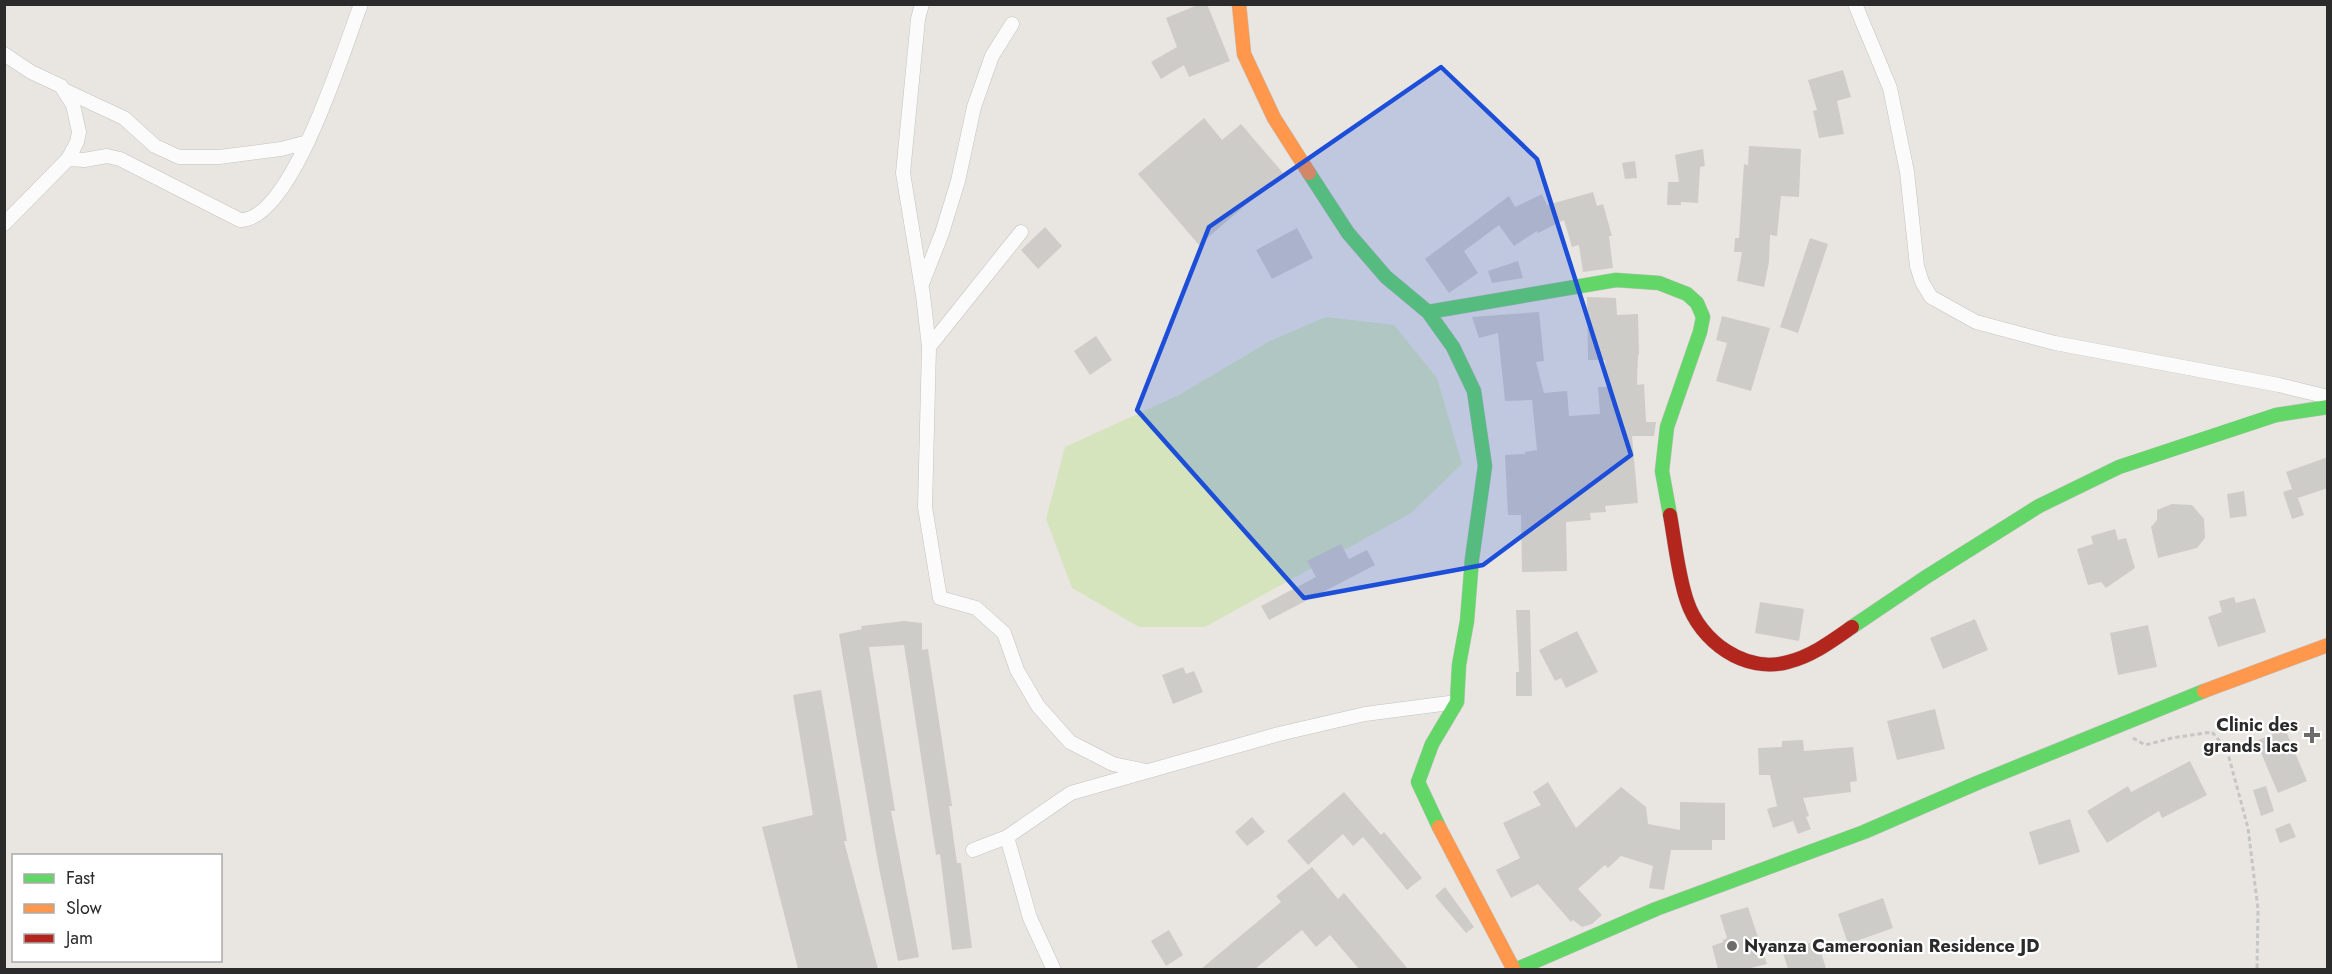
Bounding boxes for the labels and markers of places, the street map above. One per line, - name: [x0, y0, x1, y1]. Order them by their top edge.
- place label: Clinic des grands lacs: [2203, 712, 2298, 759]
- marker: Clinic des grands lacs: [2303, 726, 2321, 744]
- place label: Nyanza Cameroonian Residence JD: [1744, 933, 2039, 959]
- marker: Nyanza Cameroonian Residence JD: [1725, 939, 1739, 953]

